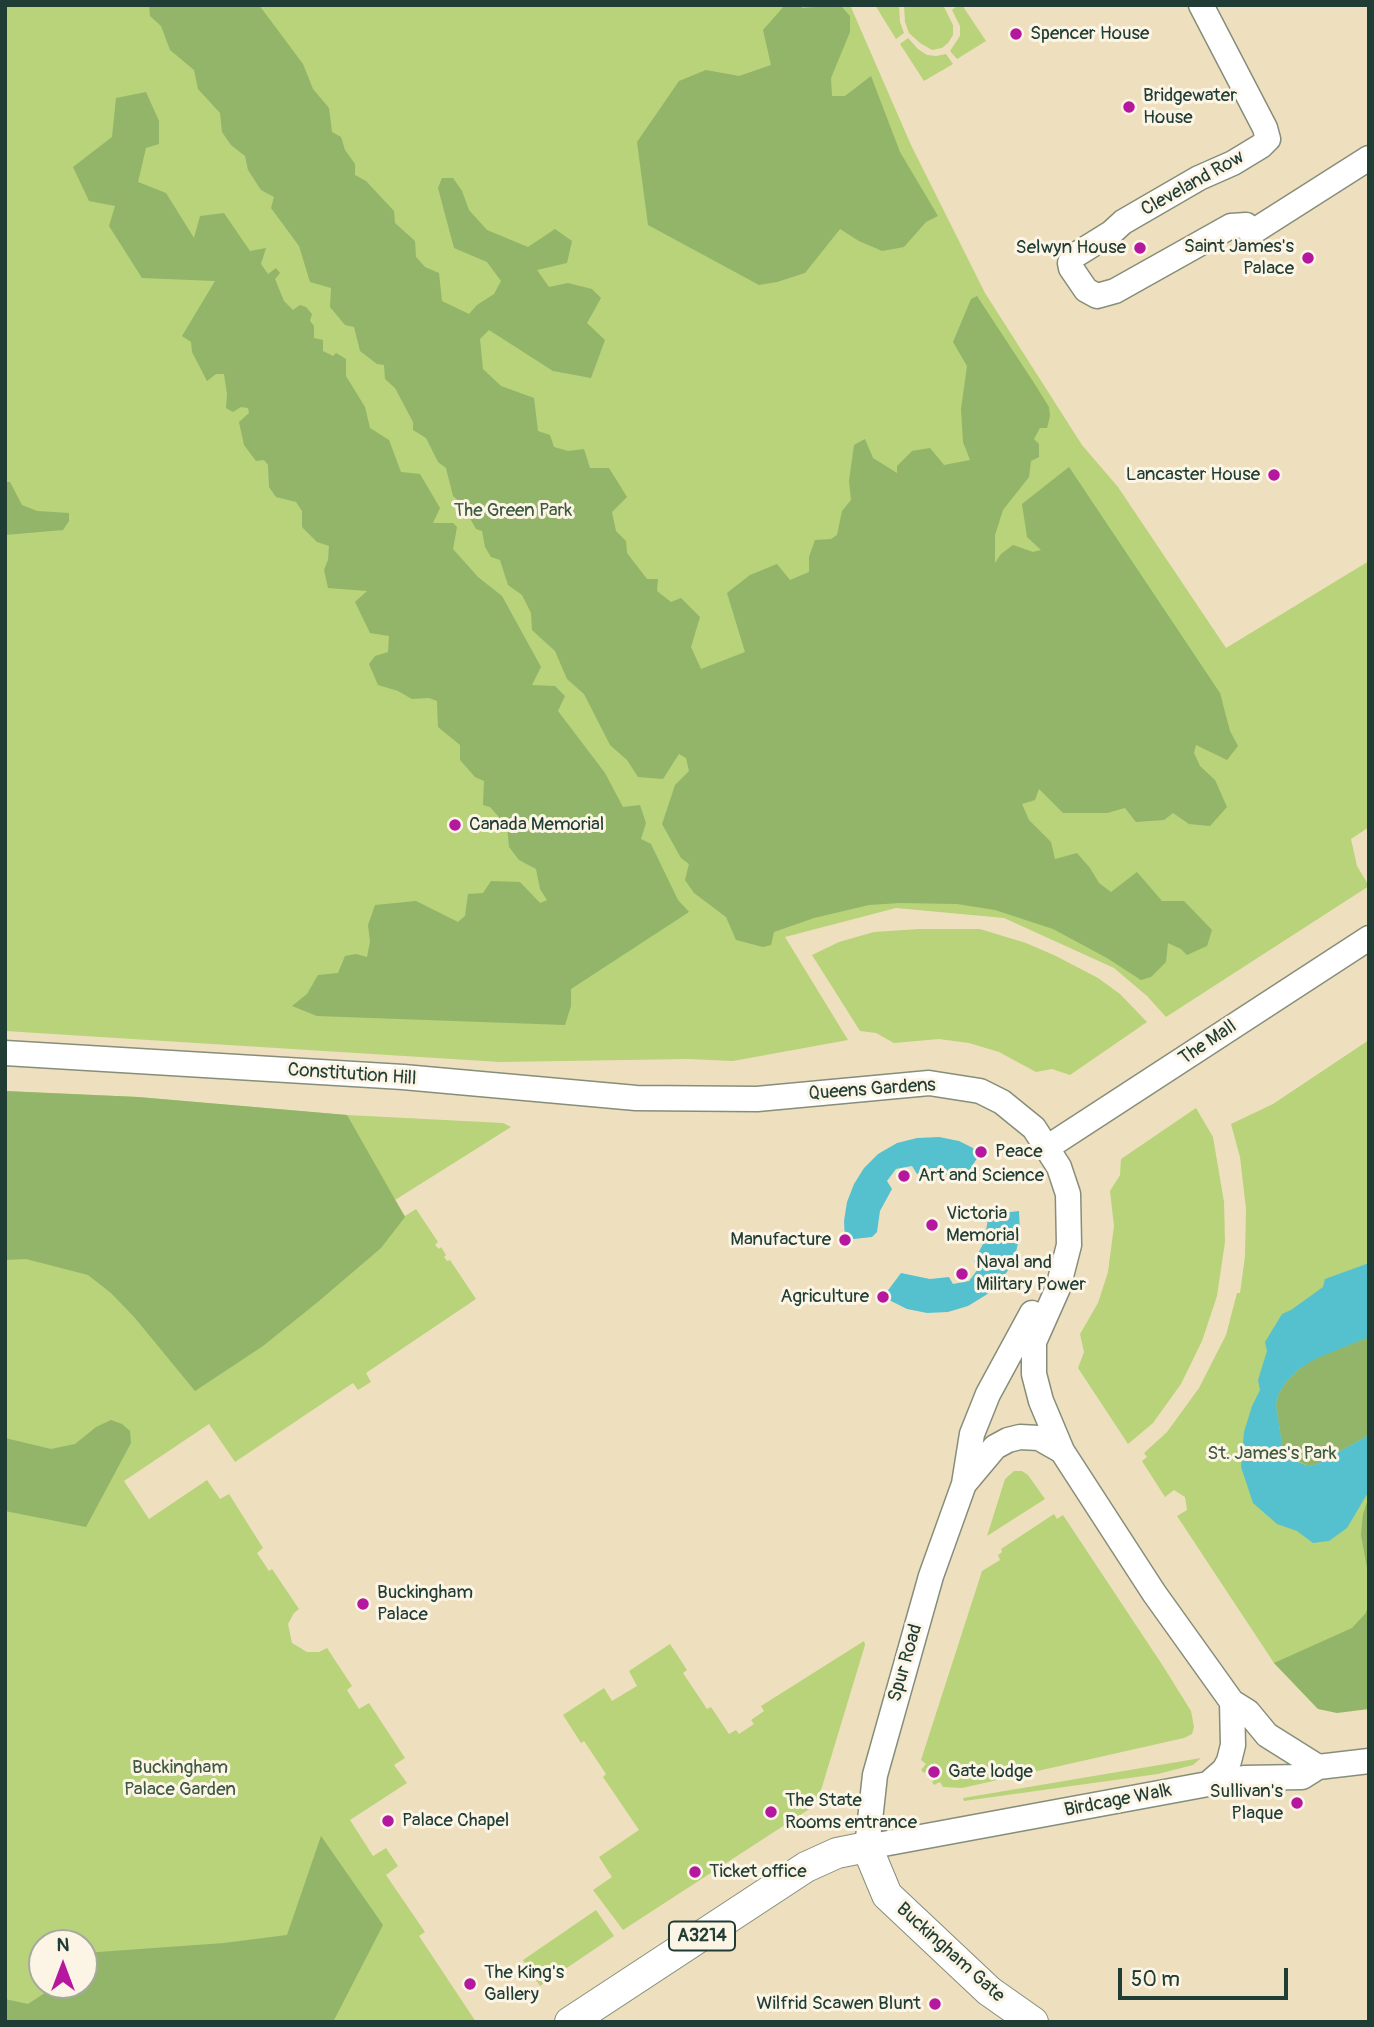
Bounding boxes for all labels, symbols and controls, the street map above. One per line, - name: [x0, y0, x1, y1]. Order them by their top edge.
- place label: Spencer House: [1030, 23, 1149, 45]
- marker: Spencer House: [1008, 26, 1024, 42]
- place label: Bridgewater House: [1143, 85, 1237, 129]
- marker: Bridgewater House: [1121, 99, 1137, 115]
- street label: Cleveland Row: [1137, 146, 1249, 222]
- place label: Saint James's Palace: [1184, 236, 1294, 280]
- place label: Selwyn House: [1016, 237, 1126, 259]
- marker: Selwyn House: [1132, 240, 1148, 256]
- marker: Saint James's Palace: [1300, 250, 1316, 266]
- place label: Lancaster House: [1126, 464, 1260, 486]
- marker: Lancaster House: [1266, 467, 1282, 483]
- park label: The Green Park: [454, 500, 572, 522]
- place label: Canada Memorial: [469, 814, 604, 836]
- marker: Canada Memorial: [447, 817, 463, 833]
- street label: The Mall: [1175, 1016, 1241, 1070]
- street label: Constitution Hill: [287, 1059, 417, 1091]
- street label: Queens Gardens: [808, 1074, 936, 1106]
- place label: Peace: [995, 1141, 1043, 1163]
- marker: Peace: [973, 1144, 989, 1160]
- place label: Art and Science: [918, 1165, 1044, 1187]
- marker: Art and Science: [896, 1168, 912, 1184]
- place label: Victoria Memorial: [946, 1203, 1019, 1247]
- marker: Victoria Memorial: [924, 1217, 940, 1233]
- place label: Manufacture: [730, 1229, 831, 1251]
- marker: Manufacture: [837, 1232, 853, 1248]
- place label: Naval and Military Power: [976, 1252, 1086, 1296]
- marker: Naval and Military Power: [954, 1266, 970, 1282]
- place label: Agriculture: [780, 1286, 869, 1308]
- marker: Agriculture: [875, 1289, 891, 1305]
- park label: St. James's Park: [1207, 1443, 1337, 1465]
- place label: Buckingham Palace: [377, 1582, 473, 1626]
- marker: Buckingham Palace: [355, 1596, 371, 1612]
- street label: Spur Road: [884, 1621, 928, 1705]
- park label: Buckingham Palace Garden: [124, 1757, 236, 1801]
- place label: Gate lodge: [948, 1761, 1033, 1783]
- marker: Gate lodge: [926, 1764, 942, 1780]
- street label: Birdcage Walk: [1062, 1779, 1174, 1823]
- place label: Sullivan's Plaque: [1210, 1781, 1283, 1825]
- place label: The State Rooms entrance: [785, 1790, 917, 1834]
- marker: Sullivan's Plaque: [1289, 1795, 1305, 1811]
- marker: The State Rooms entrance: [763, 1804, 779, 1820]
- place label: Palace Chapel: [402, 1810, 509, 1832]
- marker: Palace Chapel: [380, 1813, 396, 1829]
- place label: Ticket office: [709, 1861, 807, 1883]
- marker: Ticket office: [687, 1864, 703, 1880]
- street label: Buckingham Gate: [891, 1898, 1009, 2008]
- road number: A3214: [669, 1922, 735, 1950]
- north arrow: [28, 1929, 98, 1999]
- text: N: [57, 1933, 69, 1957]
- scale bar: [1122, 1954, 1292, 1998]
- place label: The King's Gallery: [484, 1962, 564, 2006]
- text: 50 m: [1131, 1966, 1180, 1993]
- marker: The King's Gallery: [462, 1976, 478, 1992]
- place label: Wilfrid Scawen Blunt: [756, 1993, 921, 2015]
- marker: Wilfrid Scawen Blunt: [927, 1996, 943, 2012]

